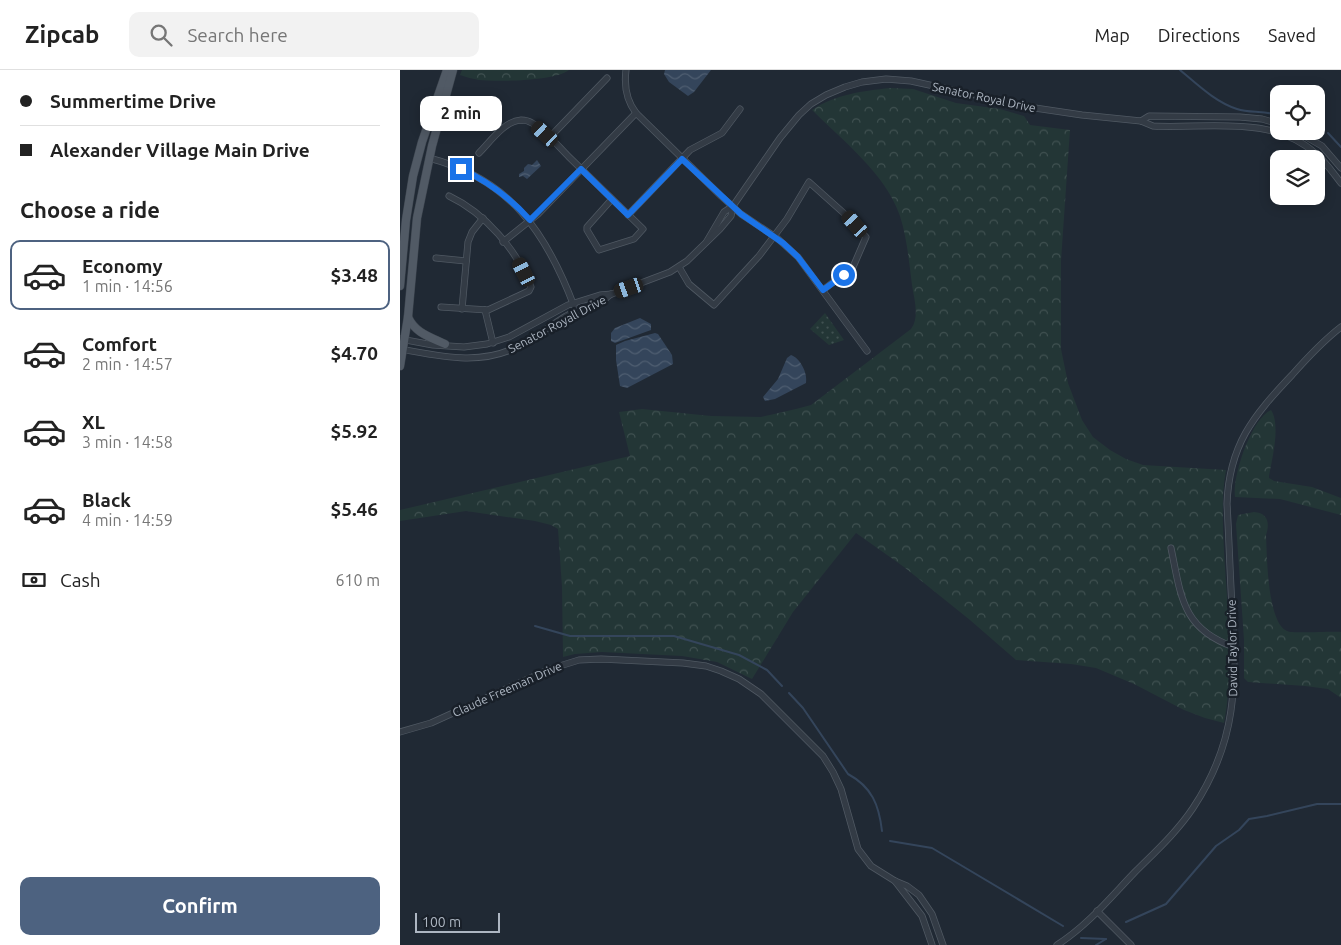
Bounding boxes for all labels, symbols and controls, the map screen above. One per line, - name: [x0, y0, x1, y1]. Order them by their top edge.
- search box: [129, 12, 479, 57]
- text: Zipcab: [25, 21, 99, 48]
- icon: search: [147, 21, 175, 49]
- text: Search here: [187, 24, 288, 46]
- text: Map: [1094, 25, 1130, 45]
- text: Directions: [1158, 25, 1240, 45]
- text: Saved: [1268, 25, 1316, 45]
- street label: Senator Royal Drive: [931, 80, 1037, 114]
- map controls: [1270, 85, 1325, 205]
- button: locate: [1270, 85, 1325, 140]
- text: Summertime Drive: [50, 90, 216, 112]
- callout: 2 min: [420, 97, 502, 132]
- text: 2 min: [441, 104, 481, 122]
- car: [528, 118, 561, 150]
- text: Alexander Village Main Drive: [50, 139, 310, 161]
- button: layers: [1270, 150, 1325, 205]
- route end: [450, 158, 472, 180]
- text: Choose a ride: [20, 197, 160, 222]
- car: [839, 208, 870, 240]
- icon: car: [22, 253, 67, 298]
- text: Economy: [82, 255, 163, 277]
- car: [510, 255, 537, 289]
- text: $3.48: [330, 264, 378, 286]
- route start: [833, 264, 855, 286]
- car: [612, 276, 645, 300]
- text: 1 min · 14:56: [82, 277, 173, 295]
- street label: Senator Royall Drive: [506, 293, 608, 355]
- icon: car: [22, 331, 67, 376]
- text: Comfort: [82, 333, 157, 355]
- text: $4.70: [330, 342, 378, 364]
- text: 2 min · 14:57: [82, 355, 173, 373]
- icon: car: [22, 409, 67, 454]
- text: XL: [82, 411, 105, 433]
- text: $5.92: [330, 420, 378, 442]
- text: 3 min · 14:58: [82, 433, 173, 451]
- icon: car: [22, 487, 67, 532]
- text: Black: [82, 489, 131, 511]
- text: $5.46: [330, 498, 378, 520]
- text: 4 min · 14:59: [82, 511, 173, 529]
- icon: cash: [20, 566, 48, 594]
- text: Cash: [60, 569, 101, 591]
- text: 610 m: [335, 571, 380, 589]
- street label: David Taylor Drive: [1225, 599, 1239, 697]
- street label: Claude Freeman Drive: [450, 659, 564, 719]
- button: Confirm: [20, 877, 380, 935]
- scale bar: [415, 910, 500, 933]
- text: 100 m: [422, 914, 461, 930]

